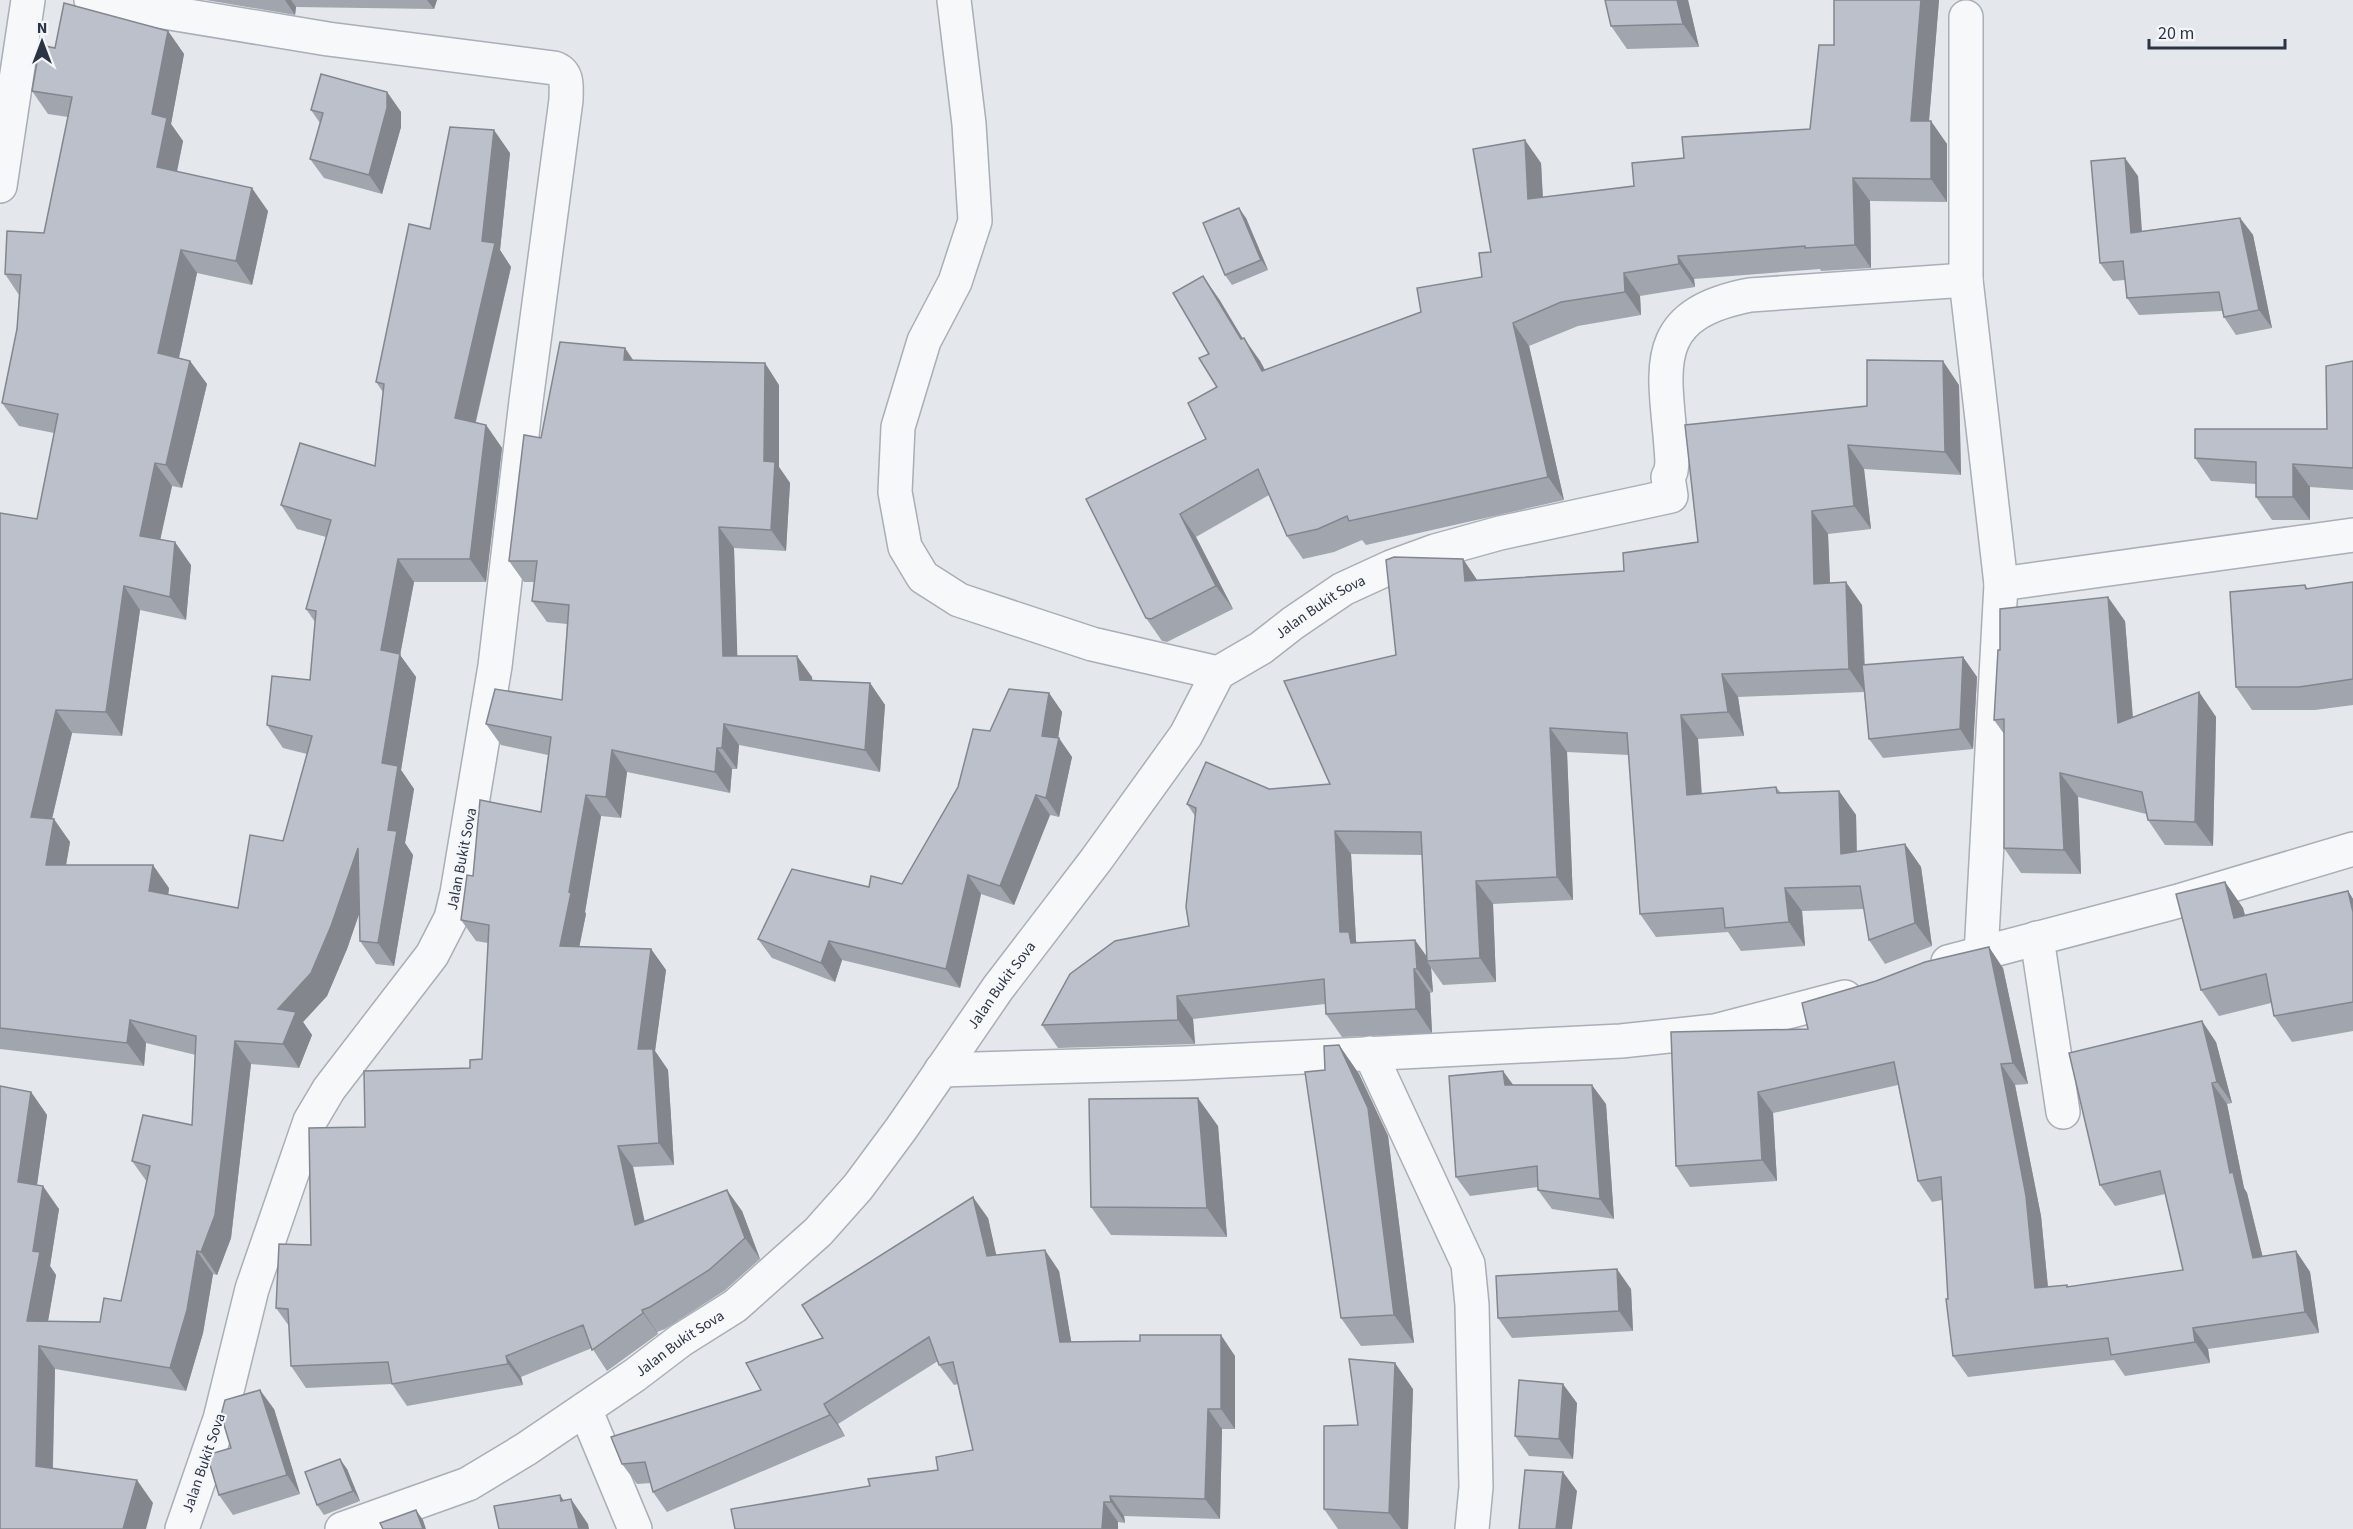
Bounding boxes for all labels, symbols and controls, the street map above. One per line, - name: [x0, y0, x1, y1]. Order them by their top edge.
- north arrow: [12, 12, 72, 72]
- scale bar: [2149, 12, 2286, 50]
- text: N: [37, 17, 47, 39]
- text: 20 m: [2158, 21, 2194, 46]
- street label: Jalan Bukit Sova: [1271, 570, 1369, 644]
- street label: Jalan Bukit Sova: [442, 806, 482, 912]
- street label: Jalan Bukit Sova: [962, 937, 1041, 1033]
- street label: Jalan Bukit Sova: [631, 1305, 728, 1382]
- street label: Jalan Bukit Sova: [177, 1410, 231, 1516]

